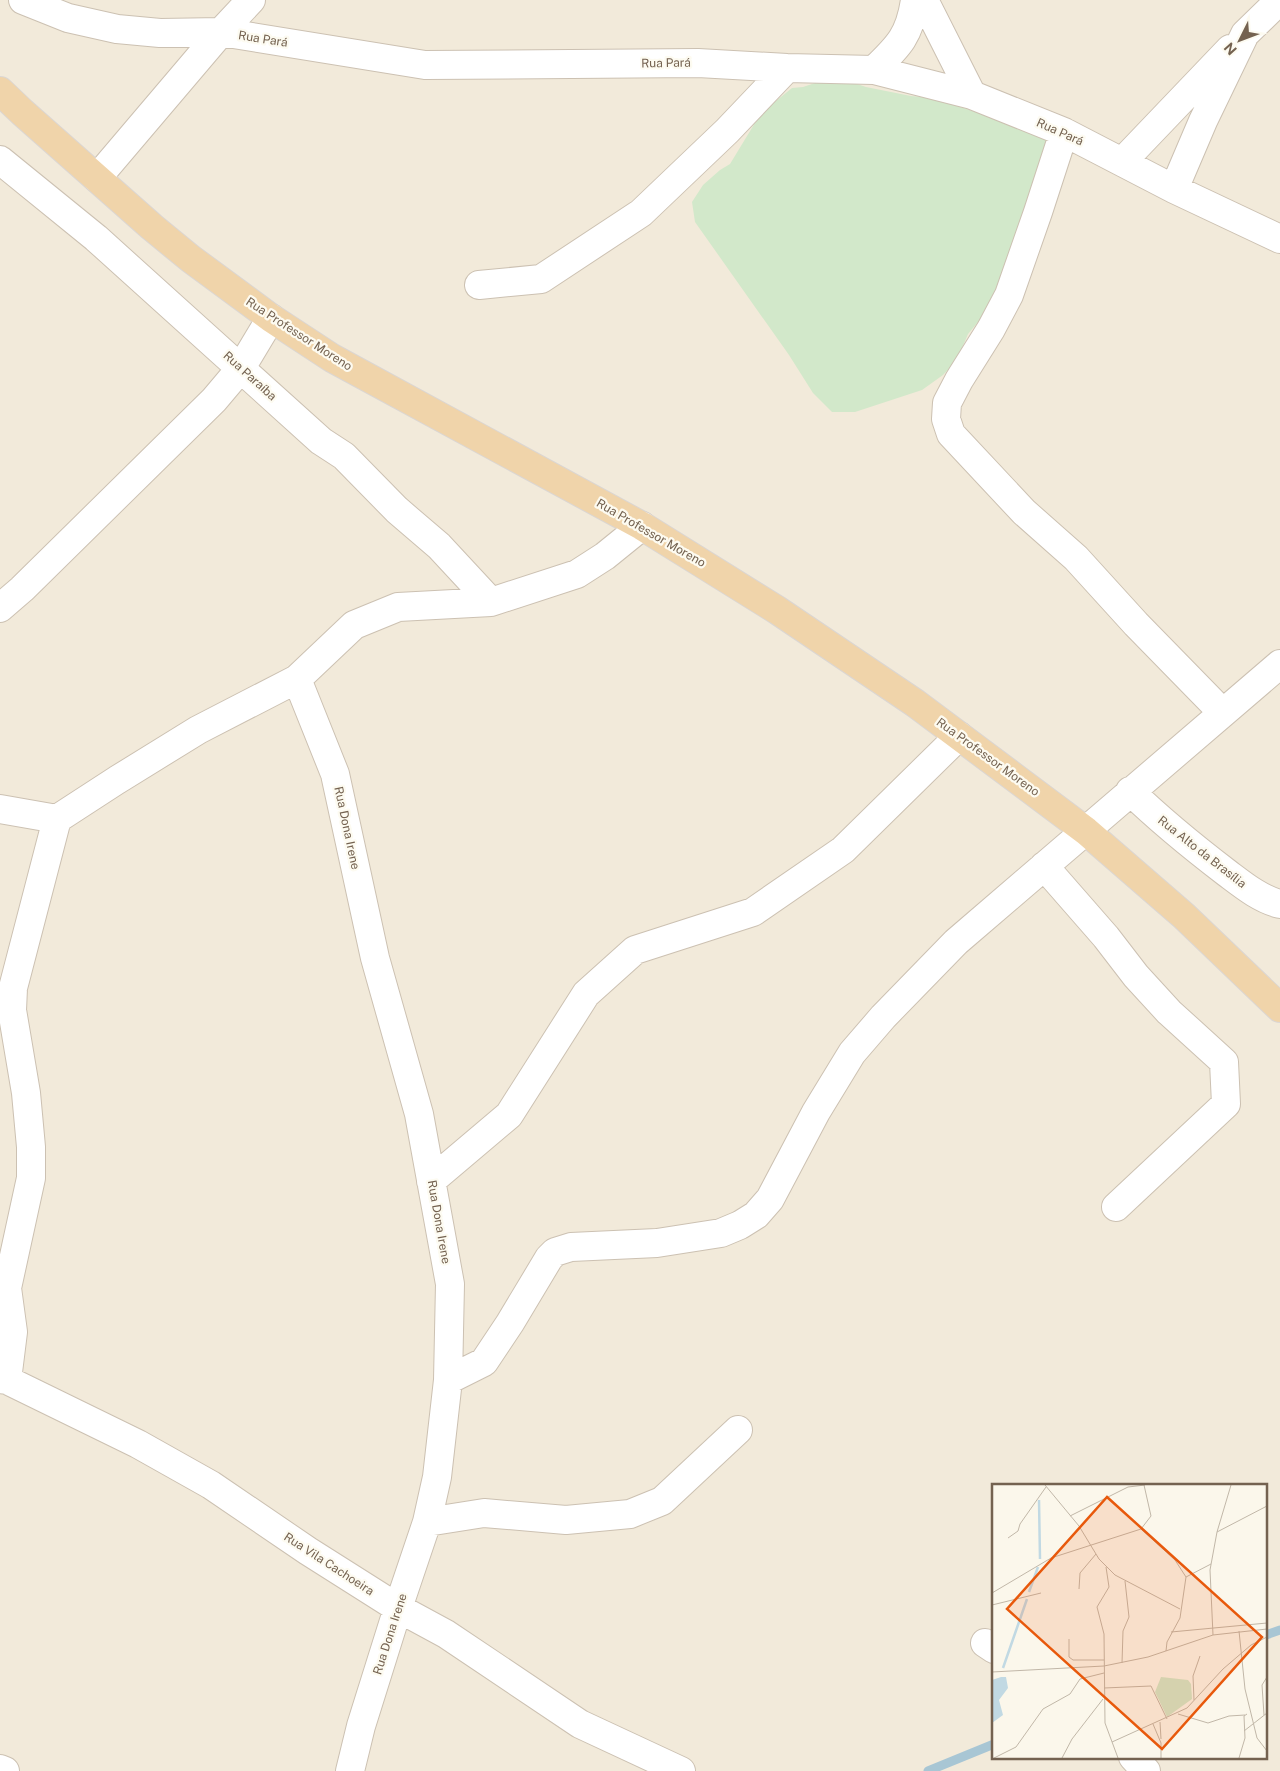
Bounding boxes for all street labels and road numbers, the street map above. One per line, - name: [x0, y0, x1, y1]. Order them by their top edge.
- street label: Rua Pará: [237, 28, 289, 50]
- street label: Rua Pará: [641, 56, 691, 70]
- street label: Rua Pará: [1034, 115, 1086, 149]
- street label: Rua Professor Moreno: [243, 294, 355, 374]
- street label: Rua Paraíba: [221, 349, 279, 403]
- street label: Rua Professor Moreno: [594, 496, 708, 570]
- street label: Rua Professor Moreno: [934, 715, 1042, 799]
- street label: Rua Dona Irene: [331, 785, 363, 871]
- street label: Rua Alto da Brasília: [1155, 813, 1249, 891]
- street label: Rua Dona Irene: [425, 1179, 453, 1265]
- street label: Rua Vila Cachoeira: [281, 1530, 377, 1598]
- street label: Rua Dona Irene: [370, 1591, 410, 1676]

